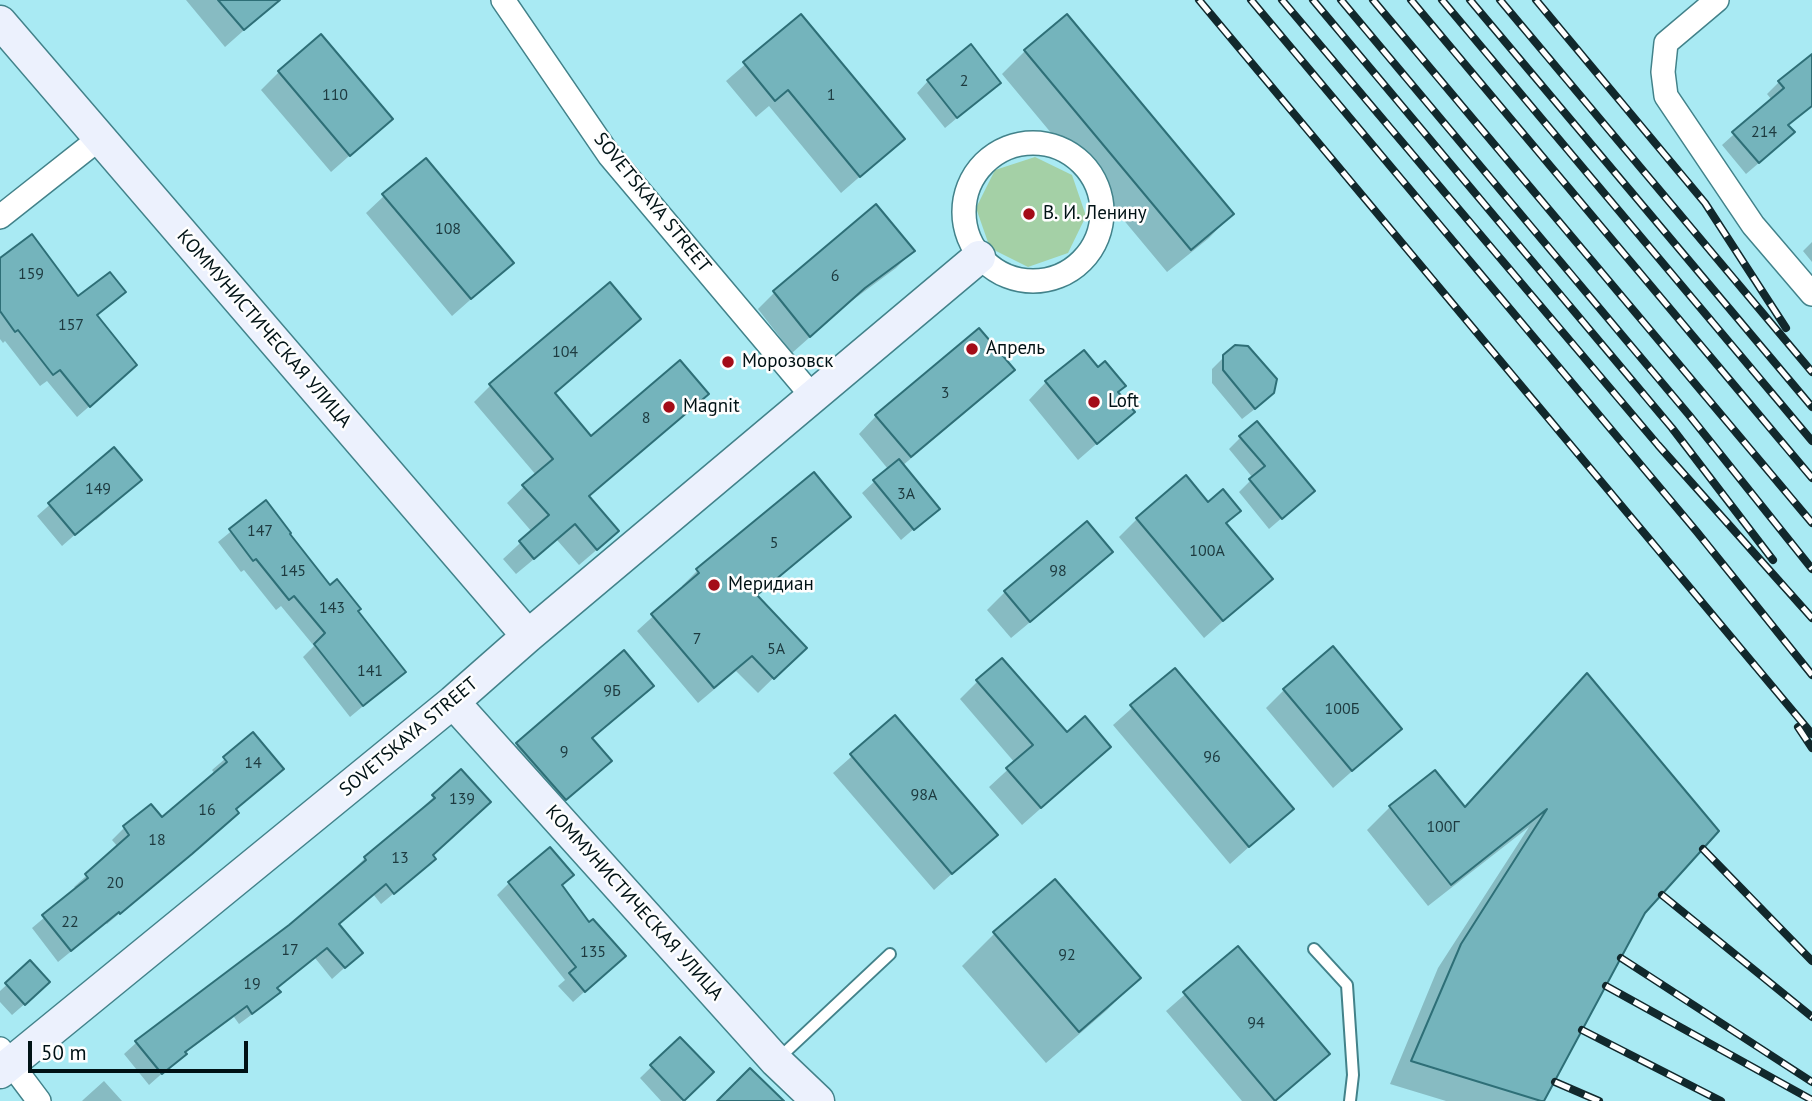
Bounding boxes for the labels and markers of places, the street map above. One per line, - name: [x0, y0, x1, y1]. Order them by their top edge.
- place label: В. И. Ленину: [1043, 203, 1147, 225]
- marker: В. И. Ленину: [1021, 206, 1037, 222]
- place label: Апрель: [986, 338, 1045, 360]
- marker: Апрель: [964, 341, 980, 357]
- place label: Морозовск: [742, 351, 833, 373]
- marker: Морозовск: [720, 354, 736, 370]
- place label: Loft: [1108, 391, 1139, 413]
- marker: Loft: [1086, 394, 1102, 410]
- place label: Magnit: [683, 396, 740, 418]
- marker: Magnit: [661, 399, 677, 415]
- place label: Меридиан: [728, 574, 814, 596]
- marker: Меридиан: [706, 577, 722, 593]

